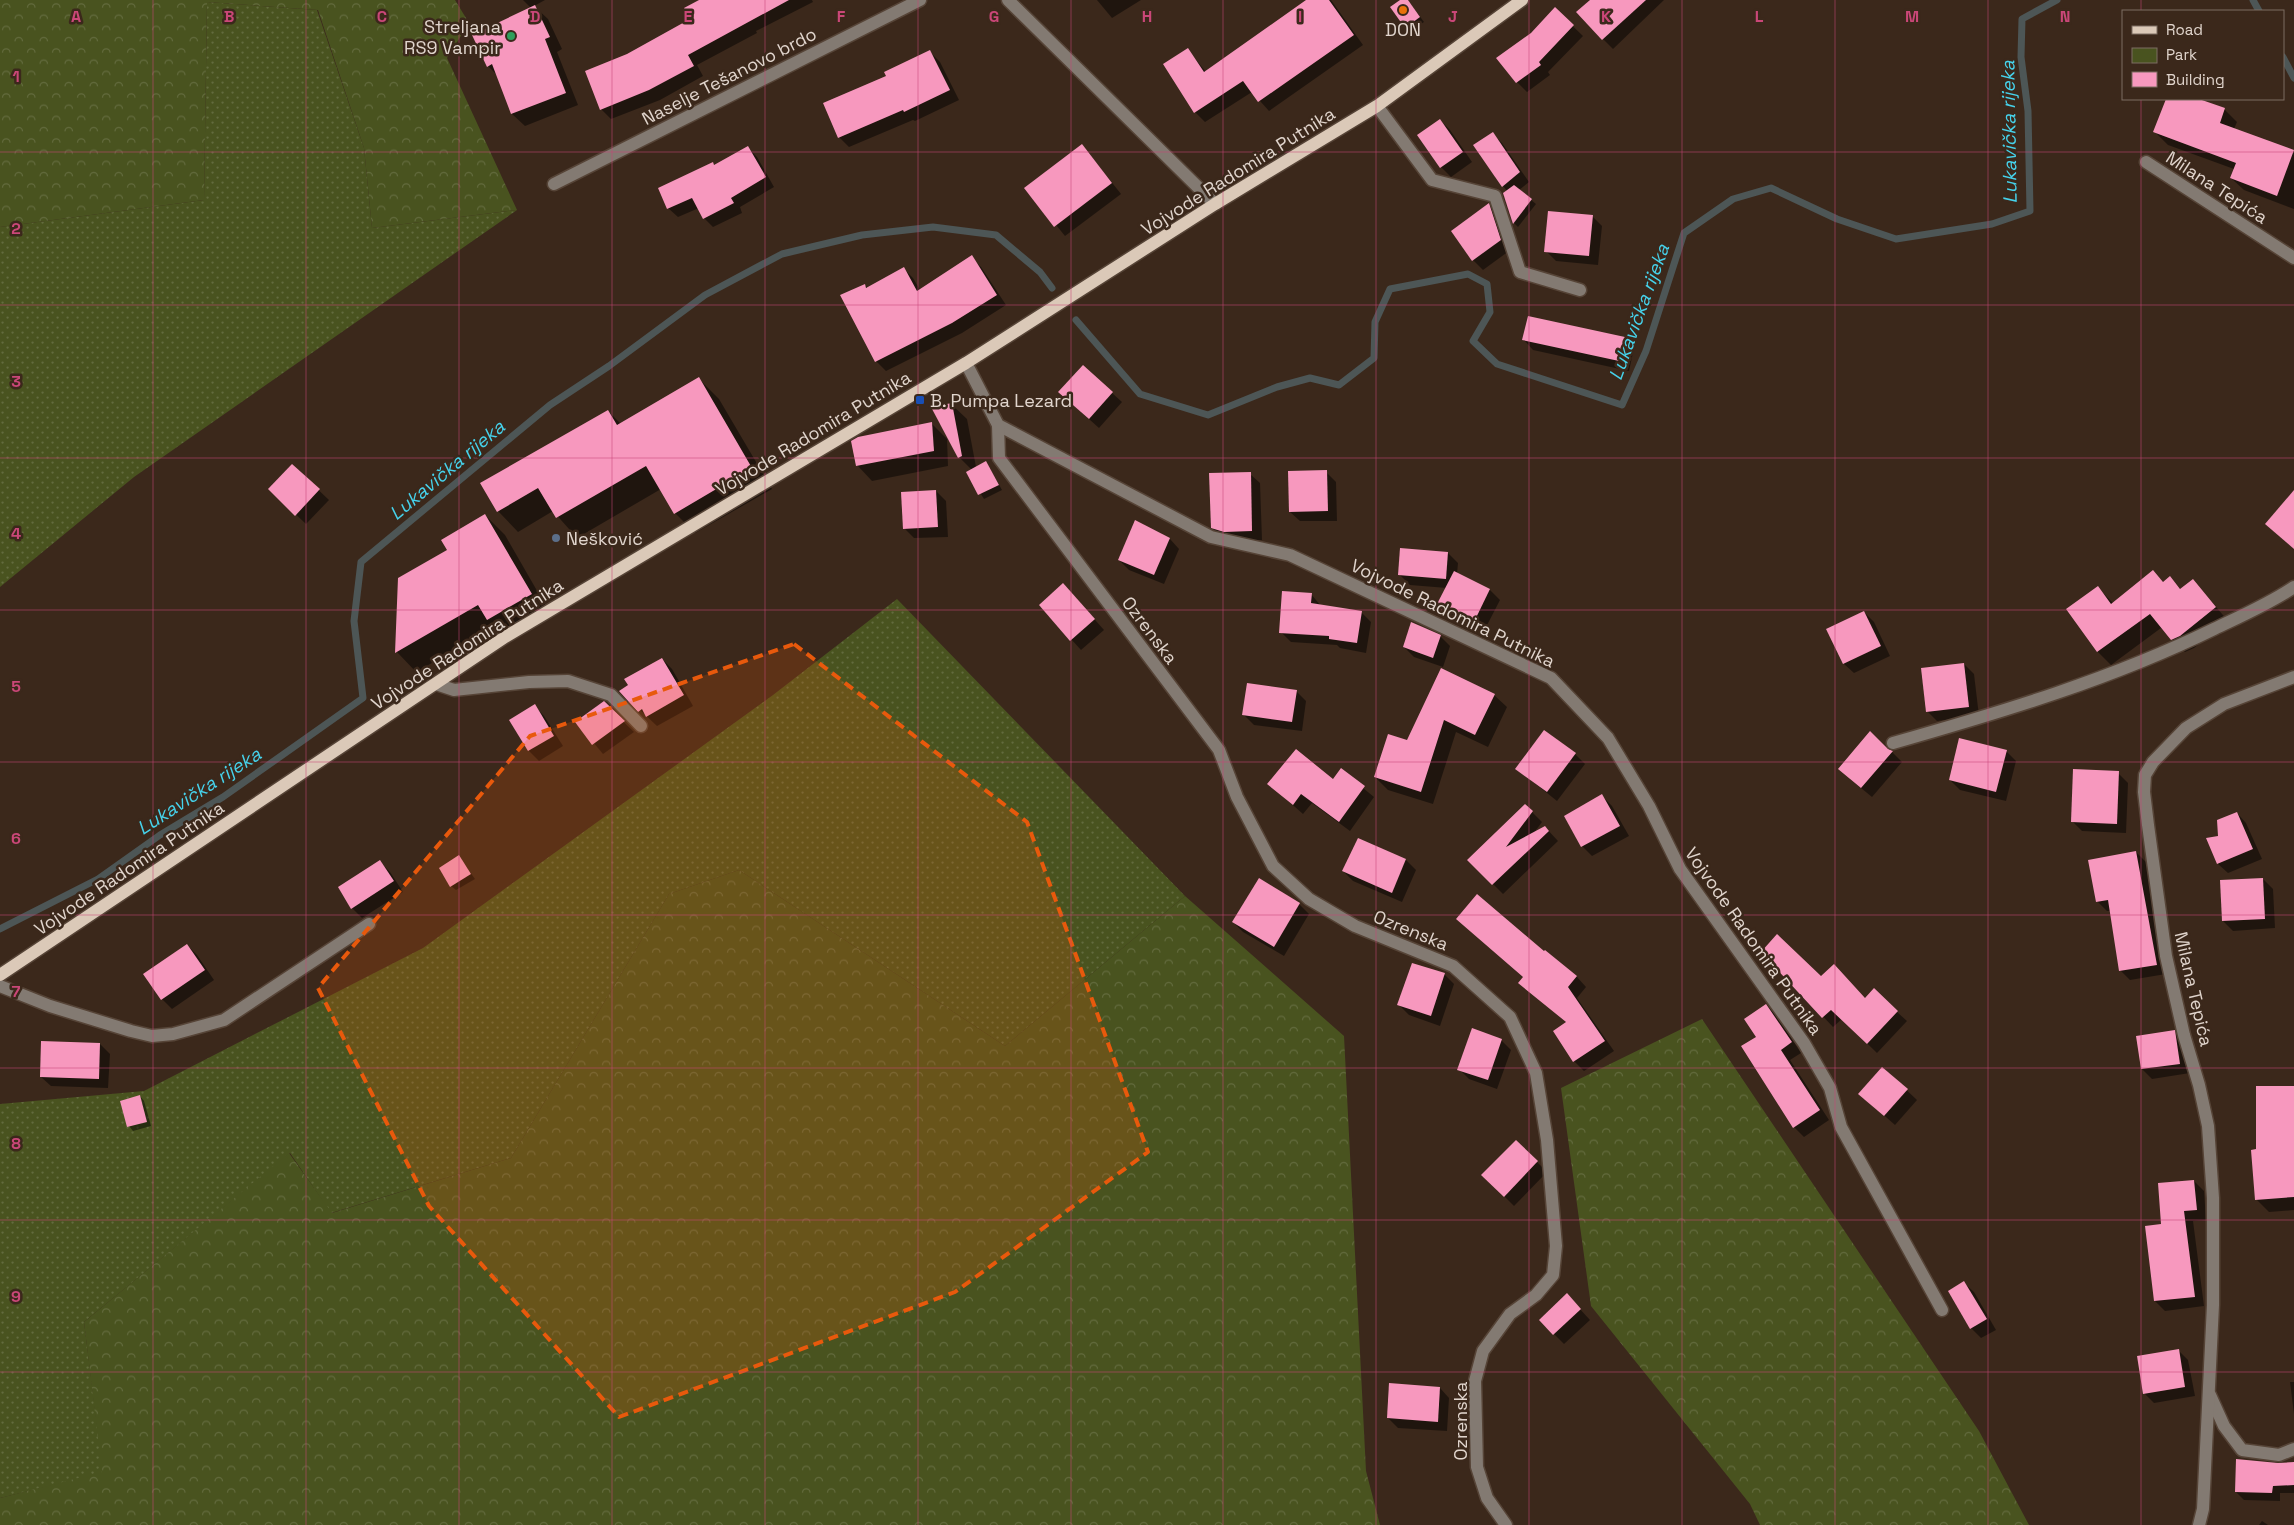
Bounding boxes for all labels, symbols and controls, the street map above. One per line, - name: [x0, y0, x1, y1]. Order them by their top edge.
- marker: DON: [1397, 4, 1409, 16]
- text: A: [71, 6, 81, 27]
- text: B: [224, 6, 234, 27]
- text: C: [377, 6, 387, 27]
- text: D: [530, 6, 540, 27]
- text: E: [684, 6, 693, 27]
- text: F: [837, 6, 846, 27]
- text: G: [989, 6, 999, 27]
- text: H: [1142, 6, 1152, 27]
- text: I: [1298, 6, 1302, 27]
- text: J: [1448, 6, 1458, 27]
- text: K: [1601, 6, 1611, 27]
- text: L: [1755, 6, 1764, 27]
- text: M: [1905, 6, 1919, 27]
- text: N: [2060, 6, 2070, 27]
- legend: [2122, 10, 2284, 100]
- place label: Streljana RS9 Vampir: [404, 15, 501, 59]
- place label: DON: [1385, 18, 1421, 41]
- text: Road: [2166, 20, 2203, 39]
- street label: Naselje Tešanovo brdo: [638, 22, 820, 130]
- marker: Streljana RS9 Vampir: [505, 30, 517, 42]
- text: Park: [2166, 45, 2197, 64]
- water label: Lukavička rijeka: [1995, 60, 2023, 204]
- text: 1: [12, 66, 20, 87]
- text: Building: [2166, 70, 2225, 89]
- street label: Vojvode Radomira Putnika: [1137, 102, 1339, 240]
- street label: Milana Tepića: [2162, 146, 2272, 228]
- text: 2: [11, 218, 21, 239]
- water label: Lukavička rijeka: [1603, 240, 1675, 384]
- street label: Vojvode Radomira Putnika: [711, 365, 915, 501]
- text: 3: [11, 371, 21, 392]
- place label: B. Pumpa Lezard: [930, 389, 1072, 412]
- marker: B. Pumpa Lezard: [914, 394, 926, 406]
- water label: Lukavička rijeka: [384, 414, 510, 526]
- text: 4: [11, 523, 21, 544]
- place label: Nešković: [566, 527, 643, 550]
- marker: Nešković: [550, 532, 562, 544]
- street label: Vojvode Radomira Putnika: [1347, 554, 1559, 672]
- street label: Vojvode Radomira Putnika: [367, 573, 567, 715]
- street label: Ozrenska: [1117, 592, 1183, 668]
- text: 5: [11, 676, 21, 697]
- water label: Lukavička rijeka: [132, 742, 266, 840]
- street label: Vojvode Radomira Putnika: [30, 796, 228, 940]
- text: 6: [11, 828, 21, 849]
- street label: Vojvode Radomira Putnika: [1680, 843, 1828, 1039]
- street label: Ozrenska: [1370, 905, 1452, 955]
- street label: Milana Tepića: [2170, 929, 2218, 1049]
- text: 7: [12, 981, 21, 1002]
- text: 8: [11, 1133, 21, 1154]
- text: 9: [11, 1286, 21, 1307]
- street label: Ozrenska: [1449, 1382, 1472, 1460]

